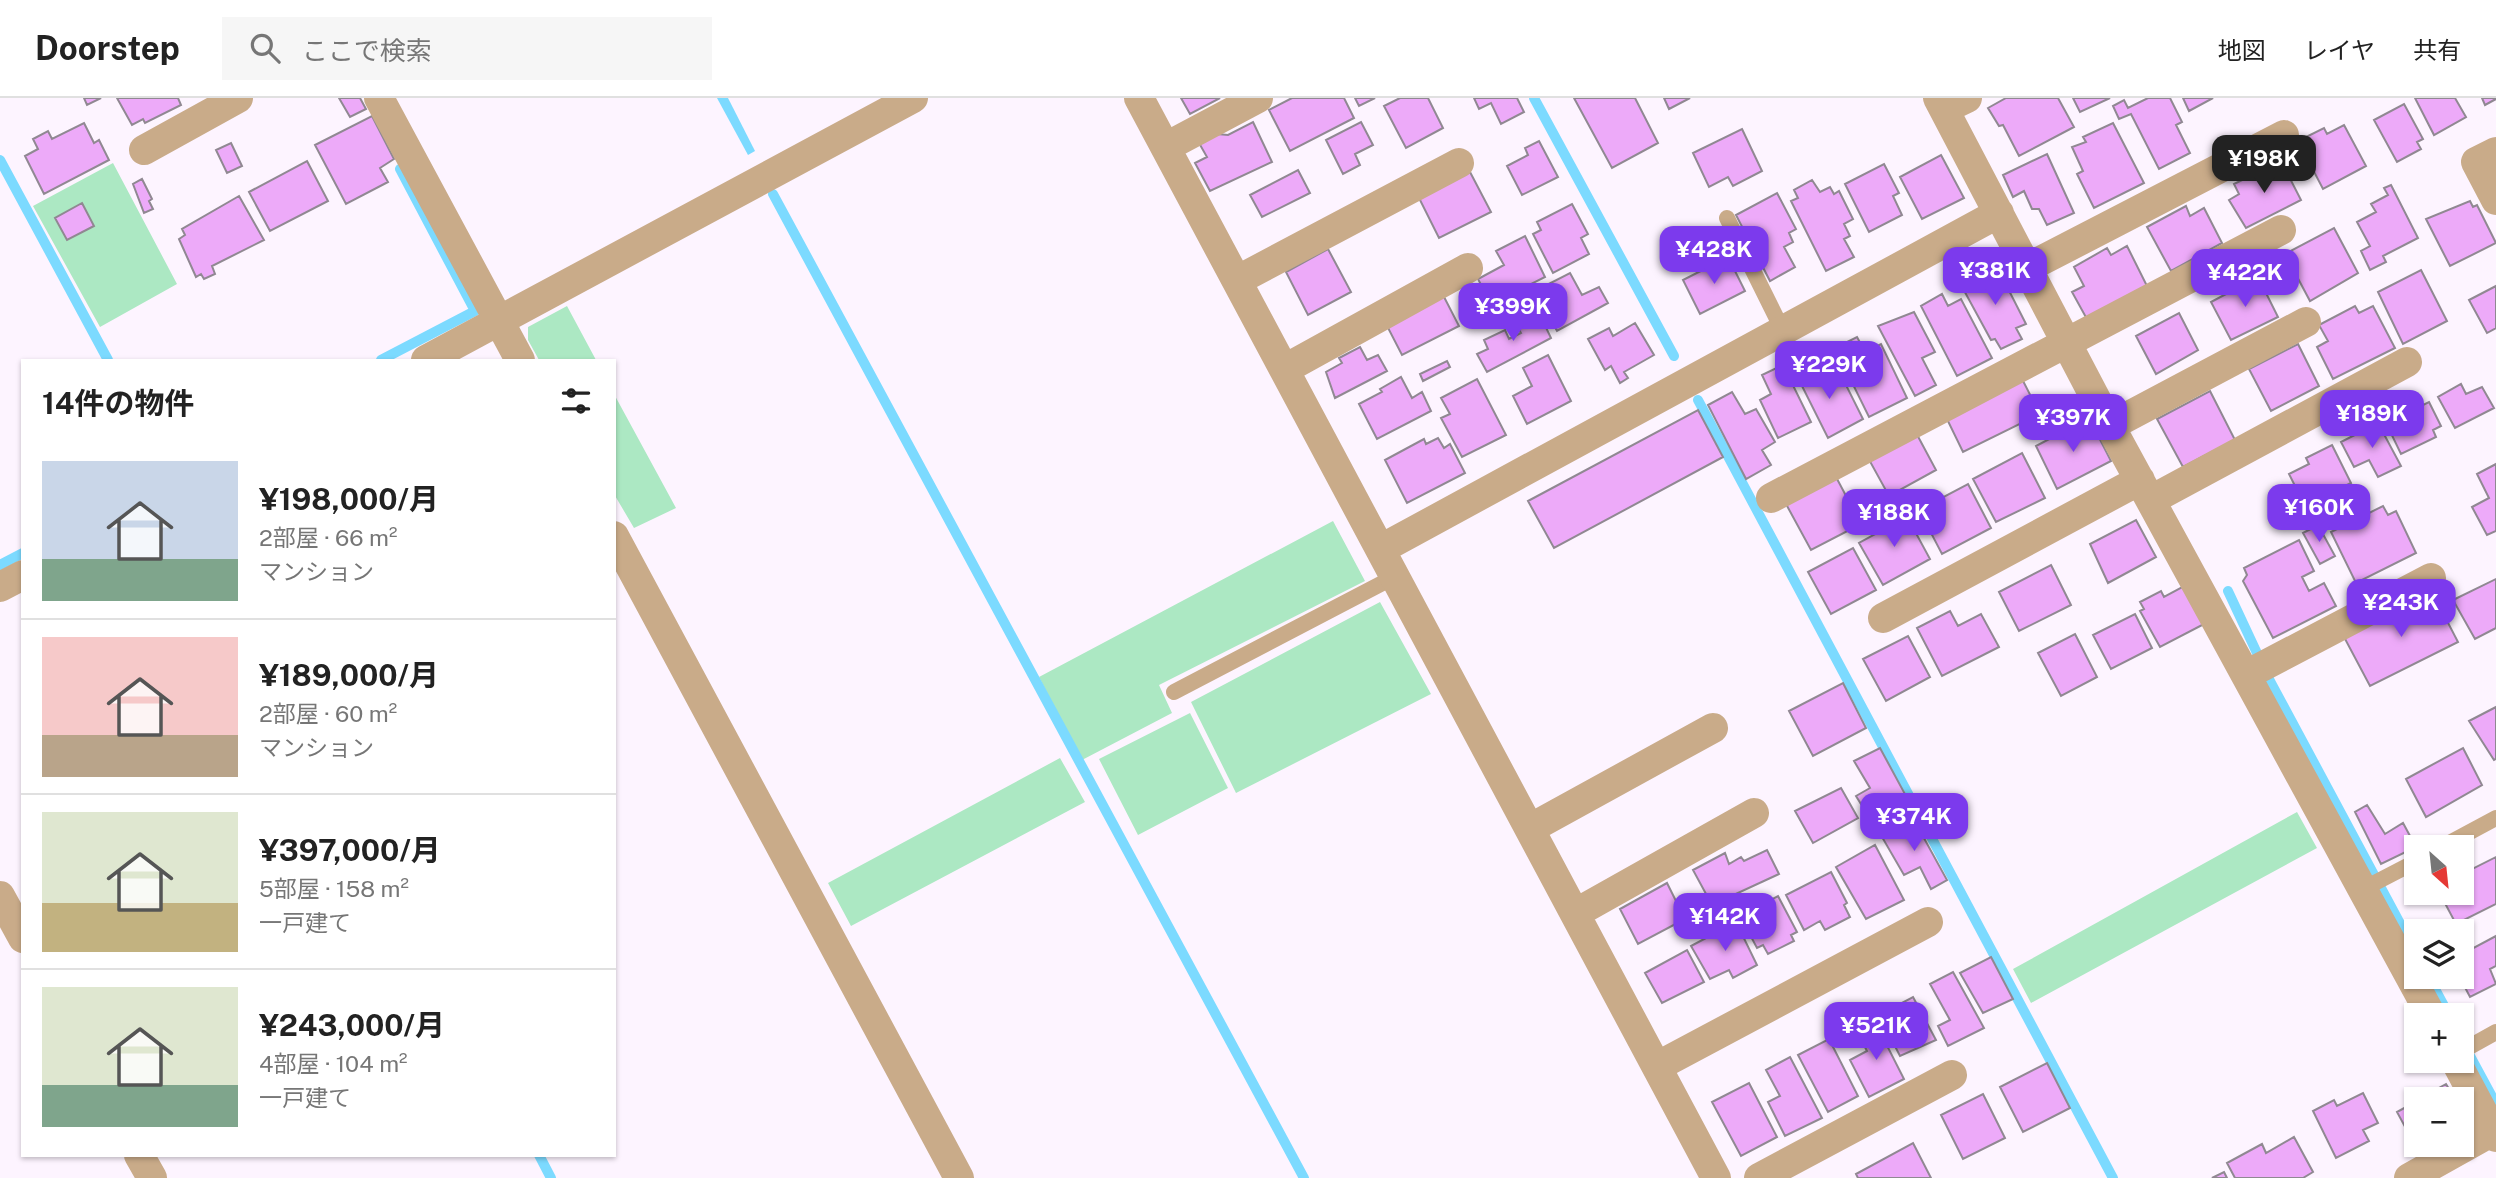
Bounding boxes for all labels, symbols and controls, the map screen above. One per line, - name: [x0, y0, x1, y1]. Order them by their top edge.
- search box: [222, 17, 712, 80]
- text: Doorstep: [35, 29, 180, 67]
- icon: search: [246, 29, 284, 67]
- text: ここで検索: [302, 35, 432, 66]
- text: 地図: [2218, 36, 2266, 64]
- text: レイヤ: [2304, 36, 2375, 64]
- text: 共有: [2413, 36, 2461, 64]
- pin: ¥198K: [2215, 136, 2313, 195]
- text: ¥198K: [2228, 144, 2300, 171]
- pin: ¥428K: [1665, 226, 1763, 286]
- text: ¥428K: [1676, 235, 1752, 262]
- pin: ¥381K: [1946, 248, 2044, 307]
- pin: ¥422K: [2196, 250, 2294, 309]
- text: ¥381K: [1959, 256, 2031, 283]
- text: ¥422K: [2207, 258, 2283, 285]
- pin: ¥399K: [1464, 284, 1562, 343]
- text: ¥399K: [1474, 292, 1552, 319]
- pin: ¥229K: [1780, 342, 1878, 401]
- text: ¥229K: [1791, 350, 1867, 377]
- icon: filters: [557, 382, 595, 420]
- text: 14件の物件: [42, 385, 195, 421]
- pin: ¥189K: [2323, 390, 2421, 450]
- pin: ¥397K: [2024, 394, 2122, 454]
- text: ¥189K: [2336, 399, 2408, 426]
- text: ¥397K: [2035, 403, 2111, 430]
- text: ¥198,000/月: [259, 481, 439, 517]
- pin: ¥160K: [2270, 484, 2368, 544]
- icon: home: [98, 489, 182, 573]
- pin: ¥188K: [1845, 490, 1943, 549]
- text: ¥160K: [2283, 493, 2355, 520]
- text: ¥188K: [1858, 498, 1930, 525]
- text: 2部屋 · 66 m²: [259, 524, 397, 551]
- text: マンション: [259, 558, 374, 585]
- pin: ¥243K: [2352, 580, 2450, 639]
- text: ¥243K: [2363, 588, 2439, 615]
- text: ¥189,000/月: [259, 657, 439, 693]
- icon: home: [98, 665, 182, 749]
- text: 2部屋 · 60 m²: [259, 700, 397, 727]
- text: マンション: [259, 734, 374, 761]
- pin: ¥374K: [1865, 794, 1963, 853]
- text: ¥374K: [1876, 802, 1952, 829]
- text: ¥397,000/月: [259, 832, 441, 868]
- north arrow: [2404, 835, 2474, 905]
- map controls: [2404, 835, 2474, 1157]
- icon: home: [98, 840, 182, 924]
- text: 5部屋 · 158 m²: [259, 875, 409, 902]
- pin: ¥142K: [1676, 894, 1774, 953]
- text: ¥142K: [1689, 902, 1761, 929]
- text: 一戸建て: [259, 909, 351, 936]
- button: layers: [2404, 919, 2474, 989]
- pin: ¥521K: [1827, 1002, 1925, 1062]
- button: +: [2404, 1003, 2474, 1073]
- text: ¥243,000/月: [259, 1007, 445, 1043]
- text: ¥521K: [1840, 1011, 1912, 1038]
- icon: home: [98, 1015, 182, 1099]
- text: 4部屋 · 104 m²: [259, 1050, 408, 1077]
- text: 一戸建て: [259, 1084, 351, 1111]
- button: −: [2404, 1087, 2474, 1157]

